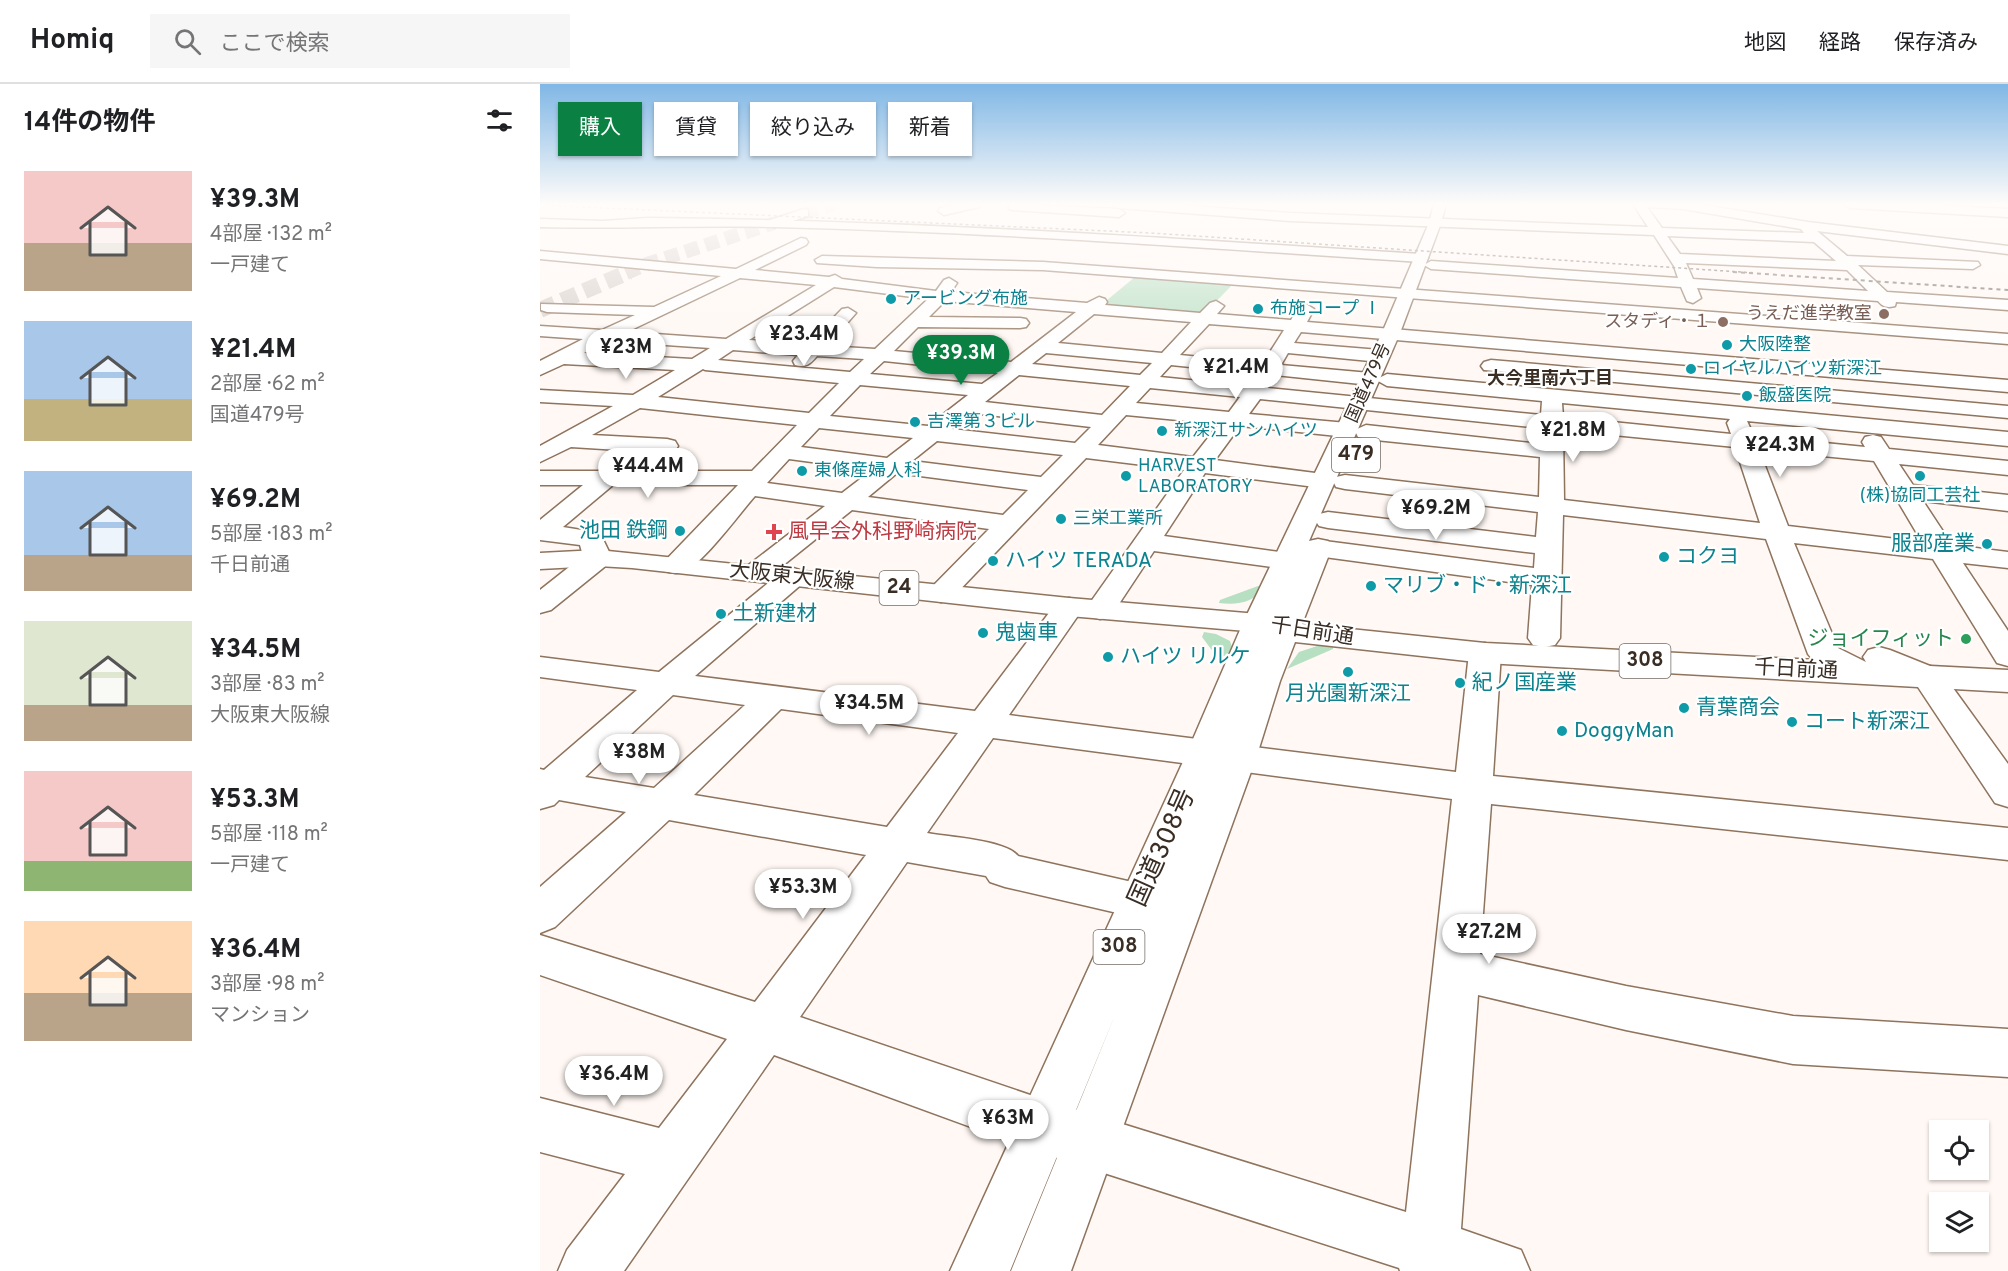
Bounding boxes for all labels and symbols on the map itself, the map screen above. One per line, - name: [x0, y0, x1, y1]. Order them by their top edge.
- place label: アービング布施: [903, 288, 1028, 311]
- marker: アービング布施: [884, 292, 898, 306]
- place label: 布施コープ Ⅰ: [1270, 298, 1381, 321]
- marker: 布施コープ Ⅰ: [1251, 302, 1265, 316]
- place label: うえだ進学教室: [1746, 303, 1872, 326]
- marker: うえだ進学教室: [1877, 307, 1891, 321]
- place label: スタディ・１: [1604, 311, 1711, 334]
- marker: スタディ・１: [1716, 315, 1730, 329]
- pin: ¥23.4M: [755, 316, 853, 367]
- pin: ¥23M: [590, 329, 662, 380]
- place label: 大阪陸整: [1739, 334, 1811, 357]
- pin: ¥39.3M: [912, 335, 1010, 386]
- marker: 大阪陸整: [1720, 338, 1734, 352]
- street label: 国道479号: [1341, 339, 1397, 427]
- pin: ¥21.4M: [1187, 349, 1285, 400]
- place label: ロイヤルハイツ新深江: [1703, 358, 1882, 381]
- marker: ロイヤルハイツ新深江: [1684, 362, 1698, 376]
- district label: 大今里南六丁目: [1487, 368, 1613, 391]
- place label: 飯盛医院: [1759, 385, 1831, 408]
- marker: 飯盛医院: [1740, 389, 1754, 403]
- place label: 吉澤第３ビル: [927, 411, 1035, 434]
- pin: ¥21.8M: [1524, 412, 1622, 463]
- marker: 吉澤第３ビル: [908, 415, 922, 429]
- place label: 新深江サンハイツ: [1174, 420, 1318, 443]
- marker: 新深江サンハイツ: [1155, 424, 1169, 438]
- pin: ¥24.3M: [1731, 427, 1829, 478]
- road number: 479: [1332, 438, 1380, 472]
- pin: ¥44.4M: [599, 448, 697, 499]
- place label: HARVEST LABORATORY: [1138, 455, 1253, 499]
- place label: 東條産婦人科: [814, 460, 922, 483]
- marker: 東條産婦人科: [795, 464, 809, 478]
- marker: HARVEST LABORATORY: [1119, 469, 1133, 483]
- marker: (株)協同工芸社: [1913, 469, 1927, 483]
- place label: (株)協同工芸社: [1860, 485, 1980, 508]
- pin: ¥69.2M: [1387, 490, 1485, 541]
- place label: 三栄工業所: [1073, 508, 1163, 531]
- marker: 三栄工業所: [1054, 512, 1068, 526]
- place label: 池田 鉄鋼: [579, 518, 668, 545]
- place label: 風早会外科野崎病院: [788, 519, 977, 546]
- marker: 風早会外科野崎病院: [765, 523, 783, 541]
- marker: 池田 鉄鋼: [673, 524, 687, 538]
- place label: 服部産業: [1891, 531, 1975, 558]
- marker: 服部産業: [1980, 537, 1994, 551]
- place label: コクヨ: [1676, 544, 1739, 571]
- place label: ハイツ TERADA: [1005, 548, 1152, 575]
- marker: コクヨ: [1657, 550, 1671, 564]
- marker: ハイツ TERADA: [986, 554, 1000, 568]
- street label: 大阪東大阪線: [728, 557, 856, 597]
- road number: 24: [880, 571, 918, 605]
- place label: マリブ・ド・新深江: [1383, 573, 1572, 600]
- marker: マリブ・ド・新深江: [1364, 579, 1378, 593]
- place label: 土新建材: [733, 601, 817, 628]
- marker: 土新建材: [714, 607, 728, 621]
- street label: 千日前通: [1268, 612, 1356, 652]
- place label: 鬼歯車: [995, 620, 1058, 647]
- marker: 鬼歯車: [976, 626, 990, 640]
- place label: ジョイフィット: [1807, 626, 1954, 653]
- marker: ジョイフィット: [1959, 632, 1973, 646]
- place label: ハイツ リルケ: [1120, 644, 1251, 671]
- road number: 308: [1620, 644, 1670, 678]
- marker: ハイツ リルケ: [1101, 650, 1115, 664]
- street label: 千日前通: [1753, 654, 1839, 686]
- marker: 月光園新深江: [1341, 665, 1355, 679]
- place label: 紀ノ国産業: [1472, 670, 1577, 697]
- marker: 紀ノ国産業: [1453, 676, 1467, 690]
- place label: 月光園新深江: [1285, 681, 1411, 708]
- pin: ¥34.5M: [820, 685, 918, 736]
- place label: 青葉商会: [1696, 695, 1780, 722]
- marker: 青葉商会: [1677, 701, 1691, 715]
- place label: コート新深江: [1804, 709, 1930, 736]
- marker: コート新深江: [1785, 715, 1799, 729]
- place label: DoggyMan: [1574, 718, 1674, 745]
- marker: DoggyMan: [1555, 724, 1569, 738]
- pin: ¥38M: [603, 734, 675, 785]
- street label: 国道308号: [1122, 784, 1204, 912]
- pin: ¥53.3M: [754, 869, 852, 920]
- pin: ¥27.2M: [1440, 914, 1538, 965]
- road number: 308: [1094, 930, 1144, 964]
- pin: ¥36.4M: [565, 1056, 663, 1107]
- pin: ¥63M: [972, 1100, 1044, 1151]

